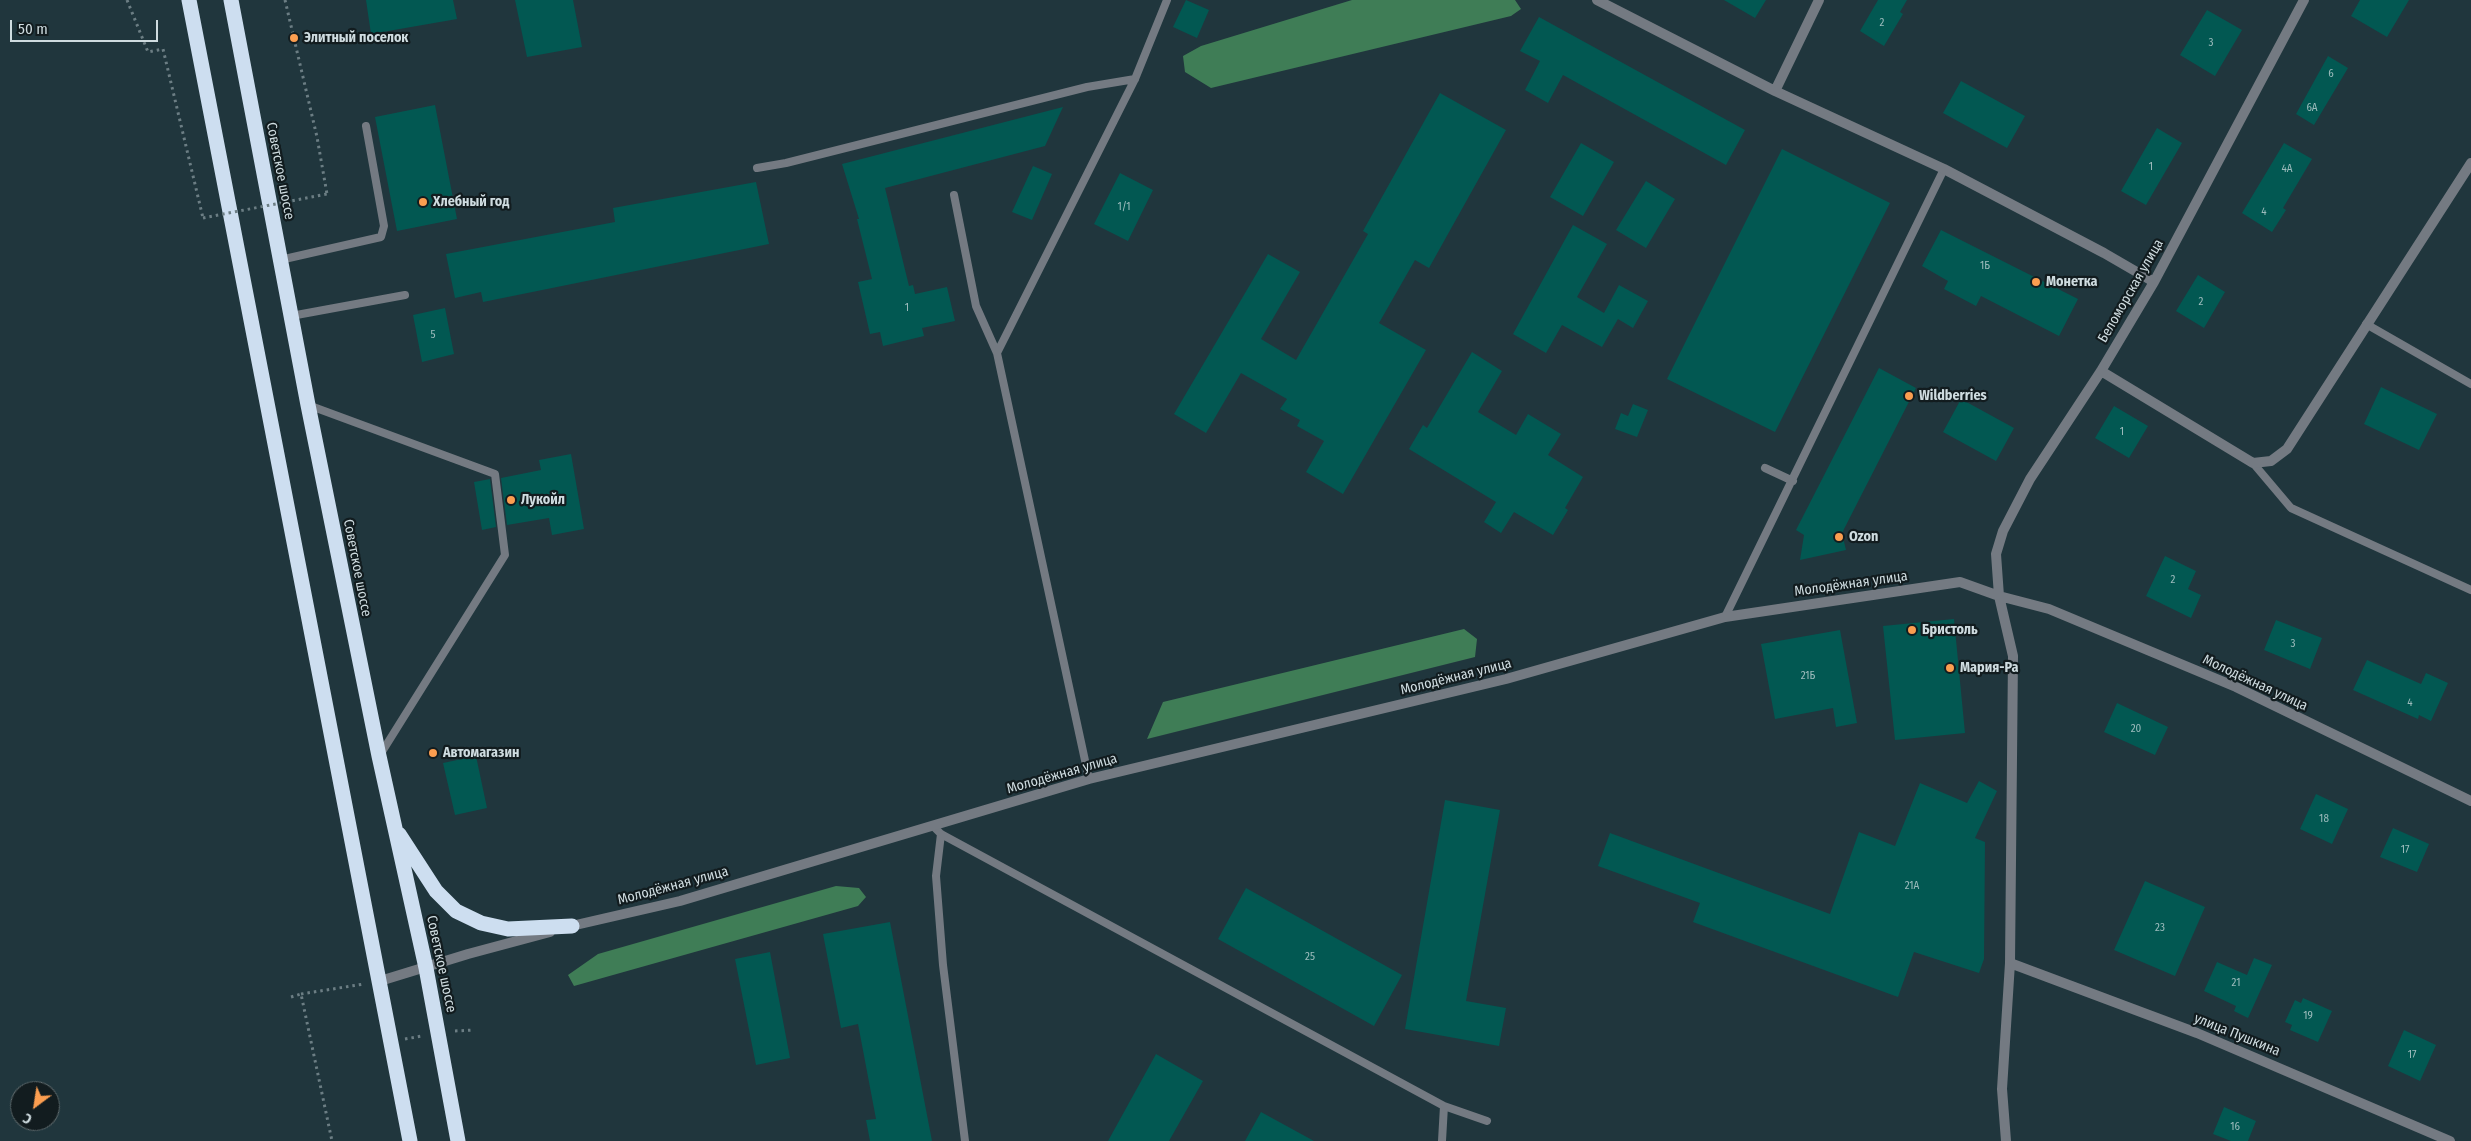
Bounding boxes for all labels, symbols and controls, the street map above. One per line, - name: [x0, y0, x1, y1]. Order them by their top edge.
- scale bar: [12, 10, 160, 42]
- house number: 2: [1880, 16, 1884, 30]
- text: 50 m: [18, 20, 48, 38]
- place label: Элитный поселок: [304, 30, 408, 46]
- marker: Элитный поселок: [288, 32, 300, 44]
- house number: 3: [2209, 36, 2213, 50]
- house number: 6: [2328, 67, 2334, 81]
- house number: 6А: [2306, 101, 2318, 115]
- street label: Советское шоссе: [262, 121, 298, 221]
- house number: 1: [2149, 160, 2153, 174]
- house number: 4А: [2281, 162, 2293, 176]
- place label: Хлебный год: [433, 194, 509, 210]
- marker: Хлебный год: [417, 196, 429, 208]
- house number: 1/1: [1117, 200, 1131, 214]
- house number: 4: [2261, 205, 2267, 219]
- street label: Беломорская улица: [2095, 236, 2167, 346]
- house number: 1Б: [1980, 259, 1990, 273]
- place label: Монетка: [2046, 274, 2098, 290]
- marker: Монетка: [2030, 276, 2042, 288]
- house number: 2: [2199, 295, 2203, 309]
- house number: 1: [905, 301, 909, 315]
- house number: 5: [430, 328, 436, 342]
- place label: Wildberries: [1919, 388, 1987, 404]
- marker: Wildberries: [1903, 390, 1915, 402]
- house number: 1: [2120, 425, 2124, 439]
- place label: Лукойл: [521, 492, 565, 508]
- marker: Лукойл: [505, 494, 517, 506]
- street label: Советское шоссе: [339, 518, 375, 618]
- place label: Ozon: [1849, 529, 1878, 545]
- marker: Ozon: [1833, 531, 1845, 543]
- street label: Молодёжная улица: [1793, 568, 1909, 600]
- house number: 2: [2171, 573, 2175, 587]
- place label: Бристоль: [1922, 622, 1978, 638]
- marker: Бристоль: [1906, 624, 1918, 636]
- house number: 3: [2291, 637, 2295, 651]
- street label: Молодёжная улица: [2200, 651, 2310, 715]
- street label: Молодёжная улица: [1399, 655, 1513, 699]
- place label: Мария-Ра: [1960, 660, 2018, 676]
- marker: Мария-Ра: [1944, 662, 1956, 674]
- house number: 21Б: [1801, 669, 1815, 683]
- house number: 4: [2407, 696, 2413, 710]
- house number: 20: [2131, 722, 2141, 736]
- place label: Автомагазин: [443, 745, 519, 761]
- marker: Автомагазин: [427, 747, 439, 759]
- street label: Молодёжная улица: [1005, 750, 1119, 798]
- house number: 18: [2319, 812, 2329, 826]
- house number: 17: [2401, 843, 2409, 857]
- street label: Молодёжная улица: [616, 863, 730, 909]
- house number: 21А: [1905, 879, 1919, 893]
- street label: Советское шоссе: [423, 914, 459, 1014]
- house number: 23: [2155, 921, 2165, 935]
- house number: 25: [1305, 950, 1315, 964]
- house number: 21: [2232, 976, 2240, 990]
- house number: 19: [2303, 1009, 2313, 1023]
- street label: улица Пушкина: [2191, 1010, 2283, 1060]
- house number: 17: [2408, 1048, 2416, 1062]
- north arrow: [10, 1081, 60, 1131]
- text: С: [20, 1109, 35, 1128]
- house number: 16: [2230, 1120, 2240, 1134]

